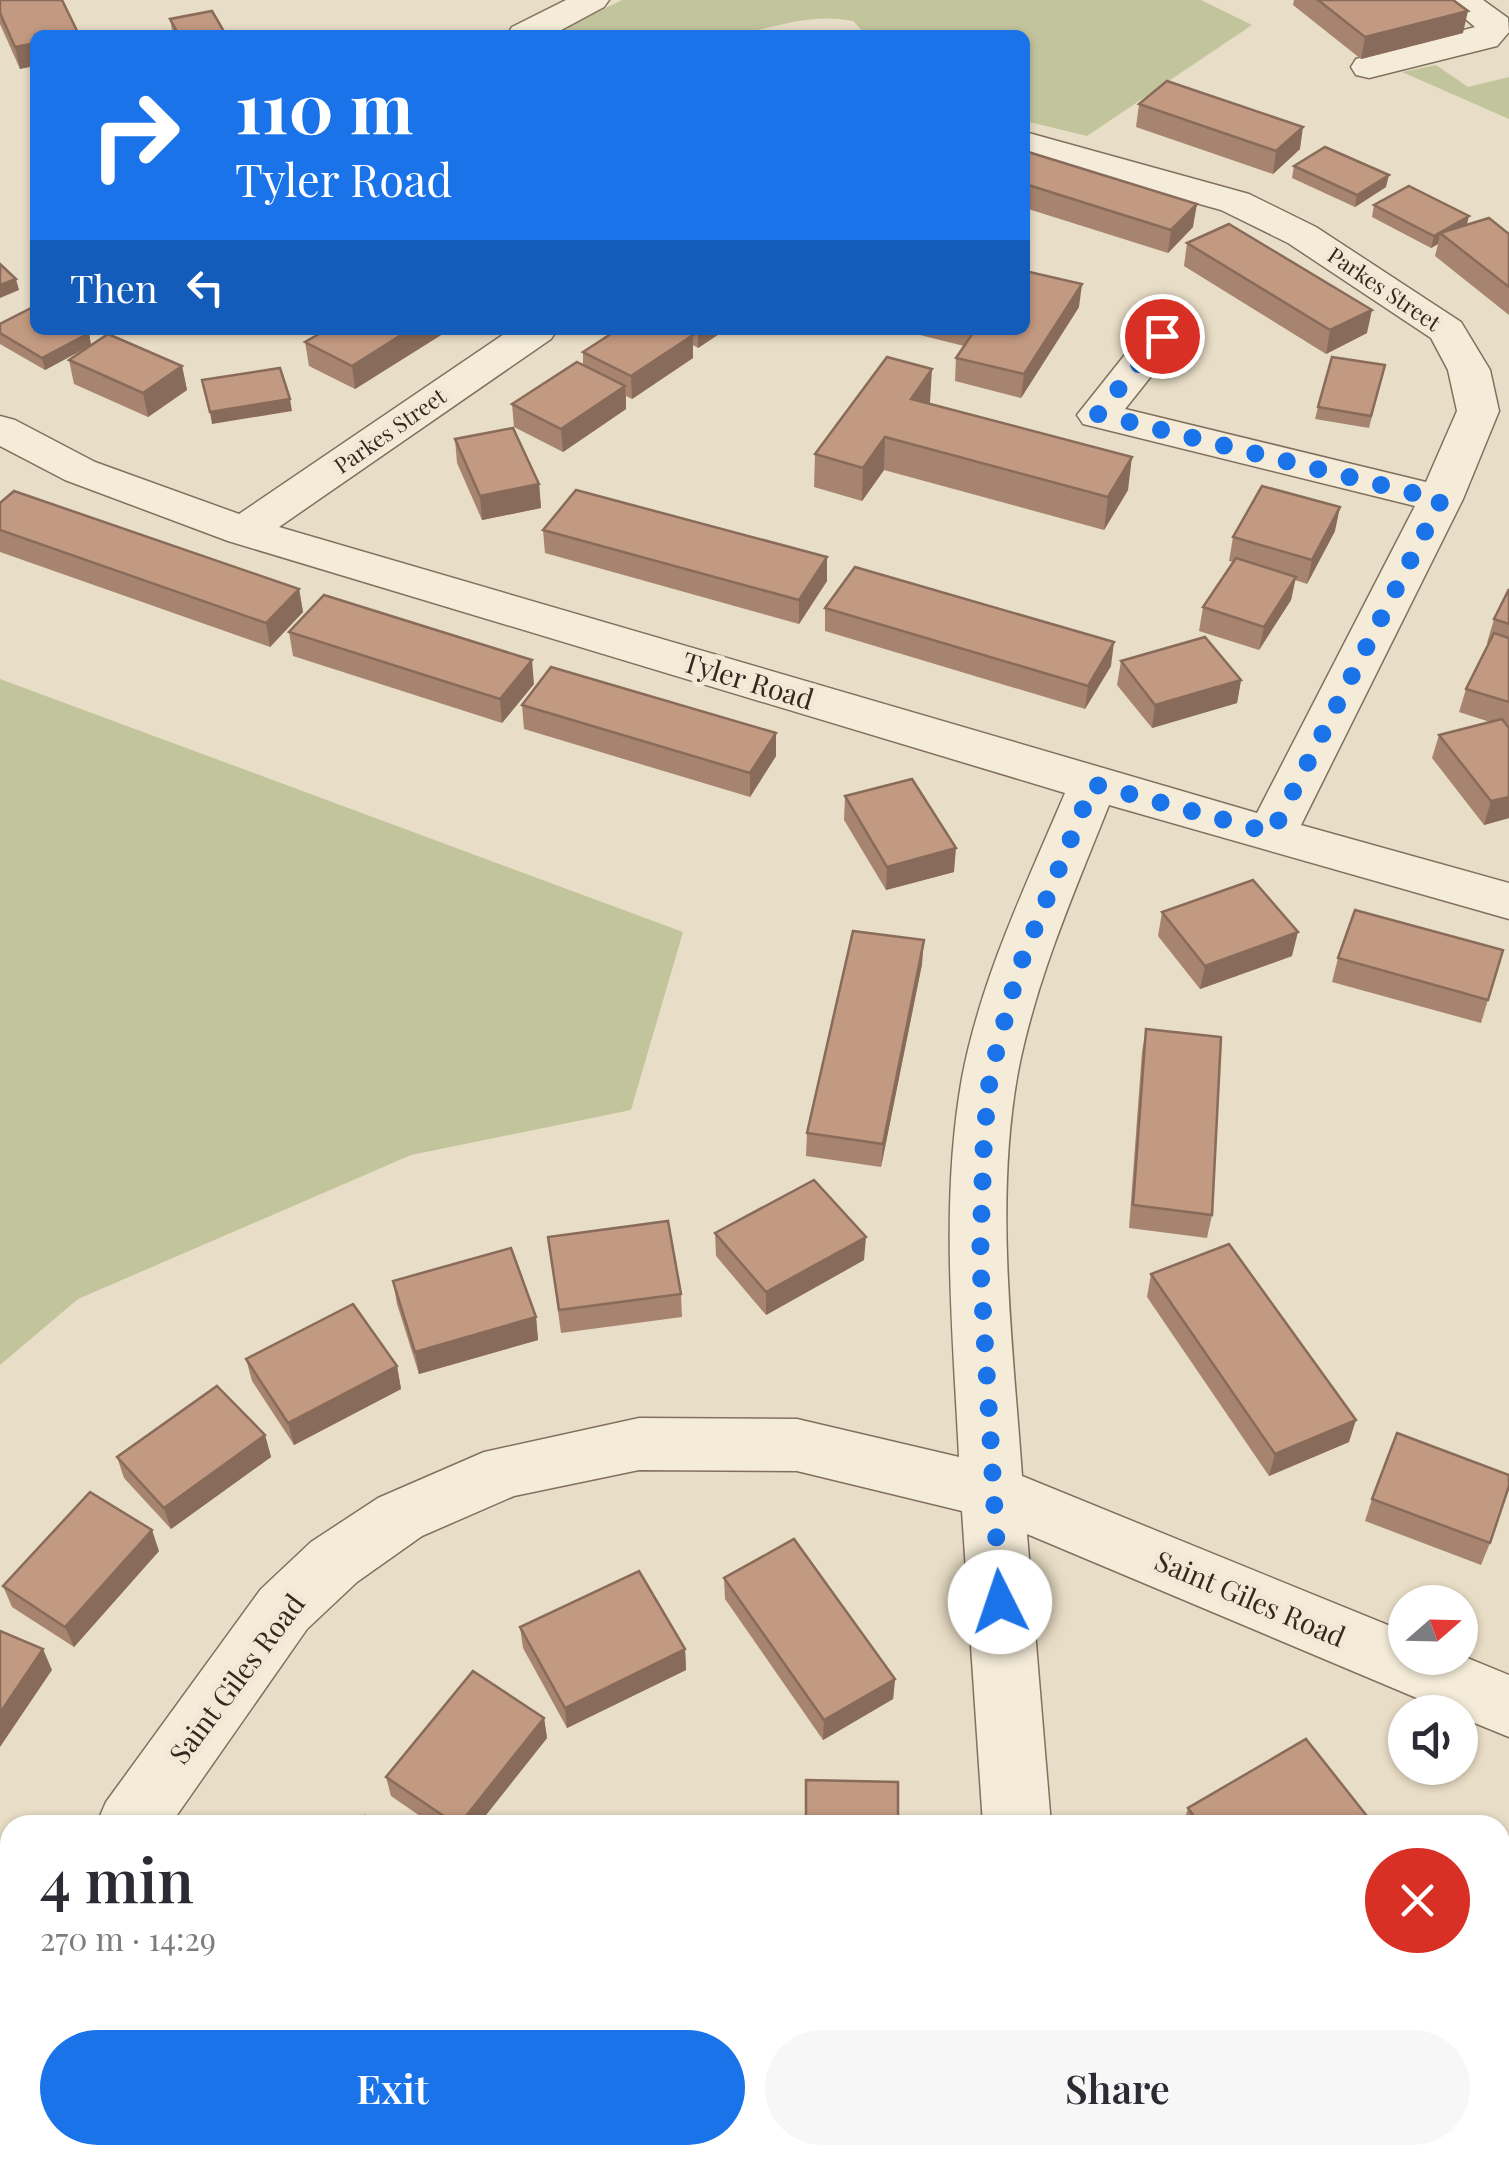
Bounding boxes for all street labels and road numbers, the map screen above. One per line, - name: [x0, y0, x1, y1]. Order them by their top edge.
- street label: Parkes Street: [1322, 239, 1448, 338]
- street label: Parkes Street: [328, 380, 452, 480]
- street label: Tyler Road: [678, 642, 819, 717]
- street label: Saint Giles Road: [1150, 1541, 1351, 1654]
- street label: Saint Giles Road: [160, 1586, 312, 1770]

